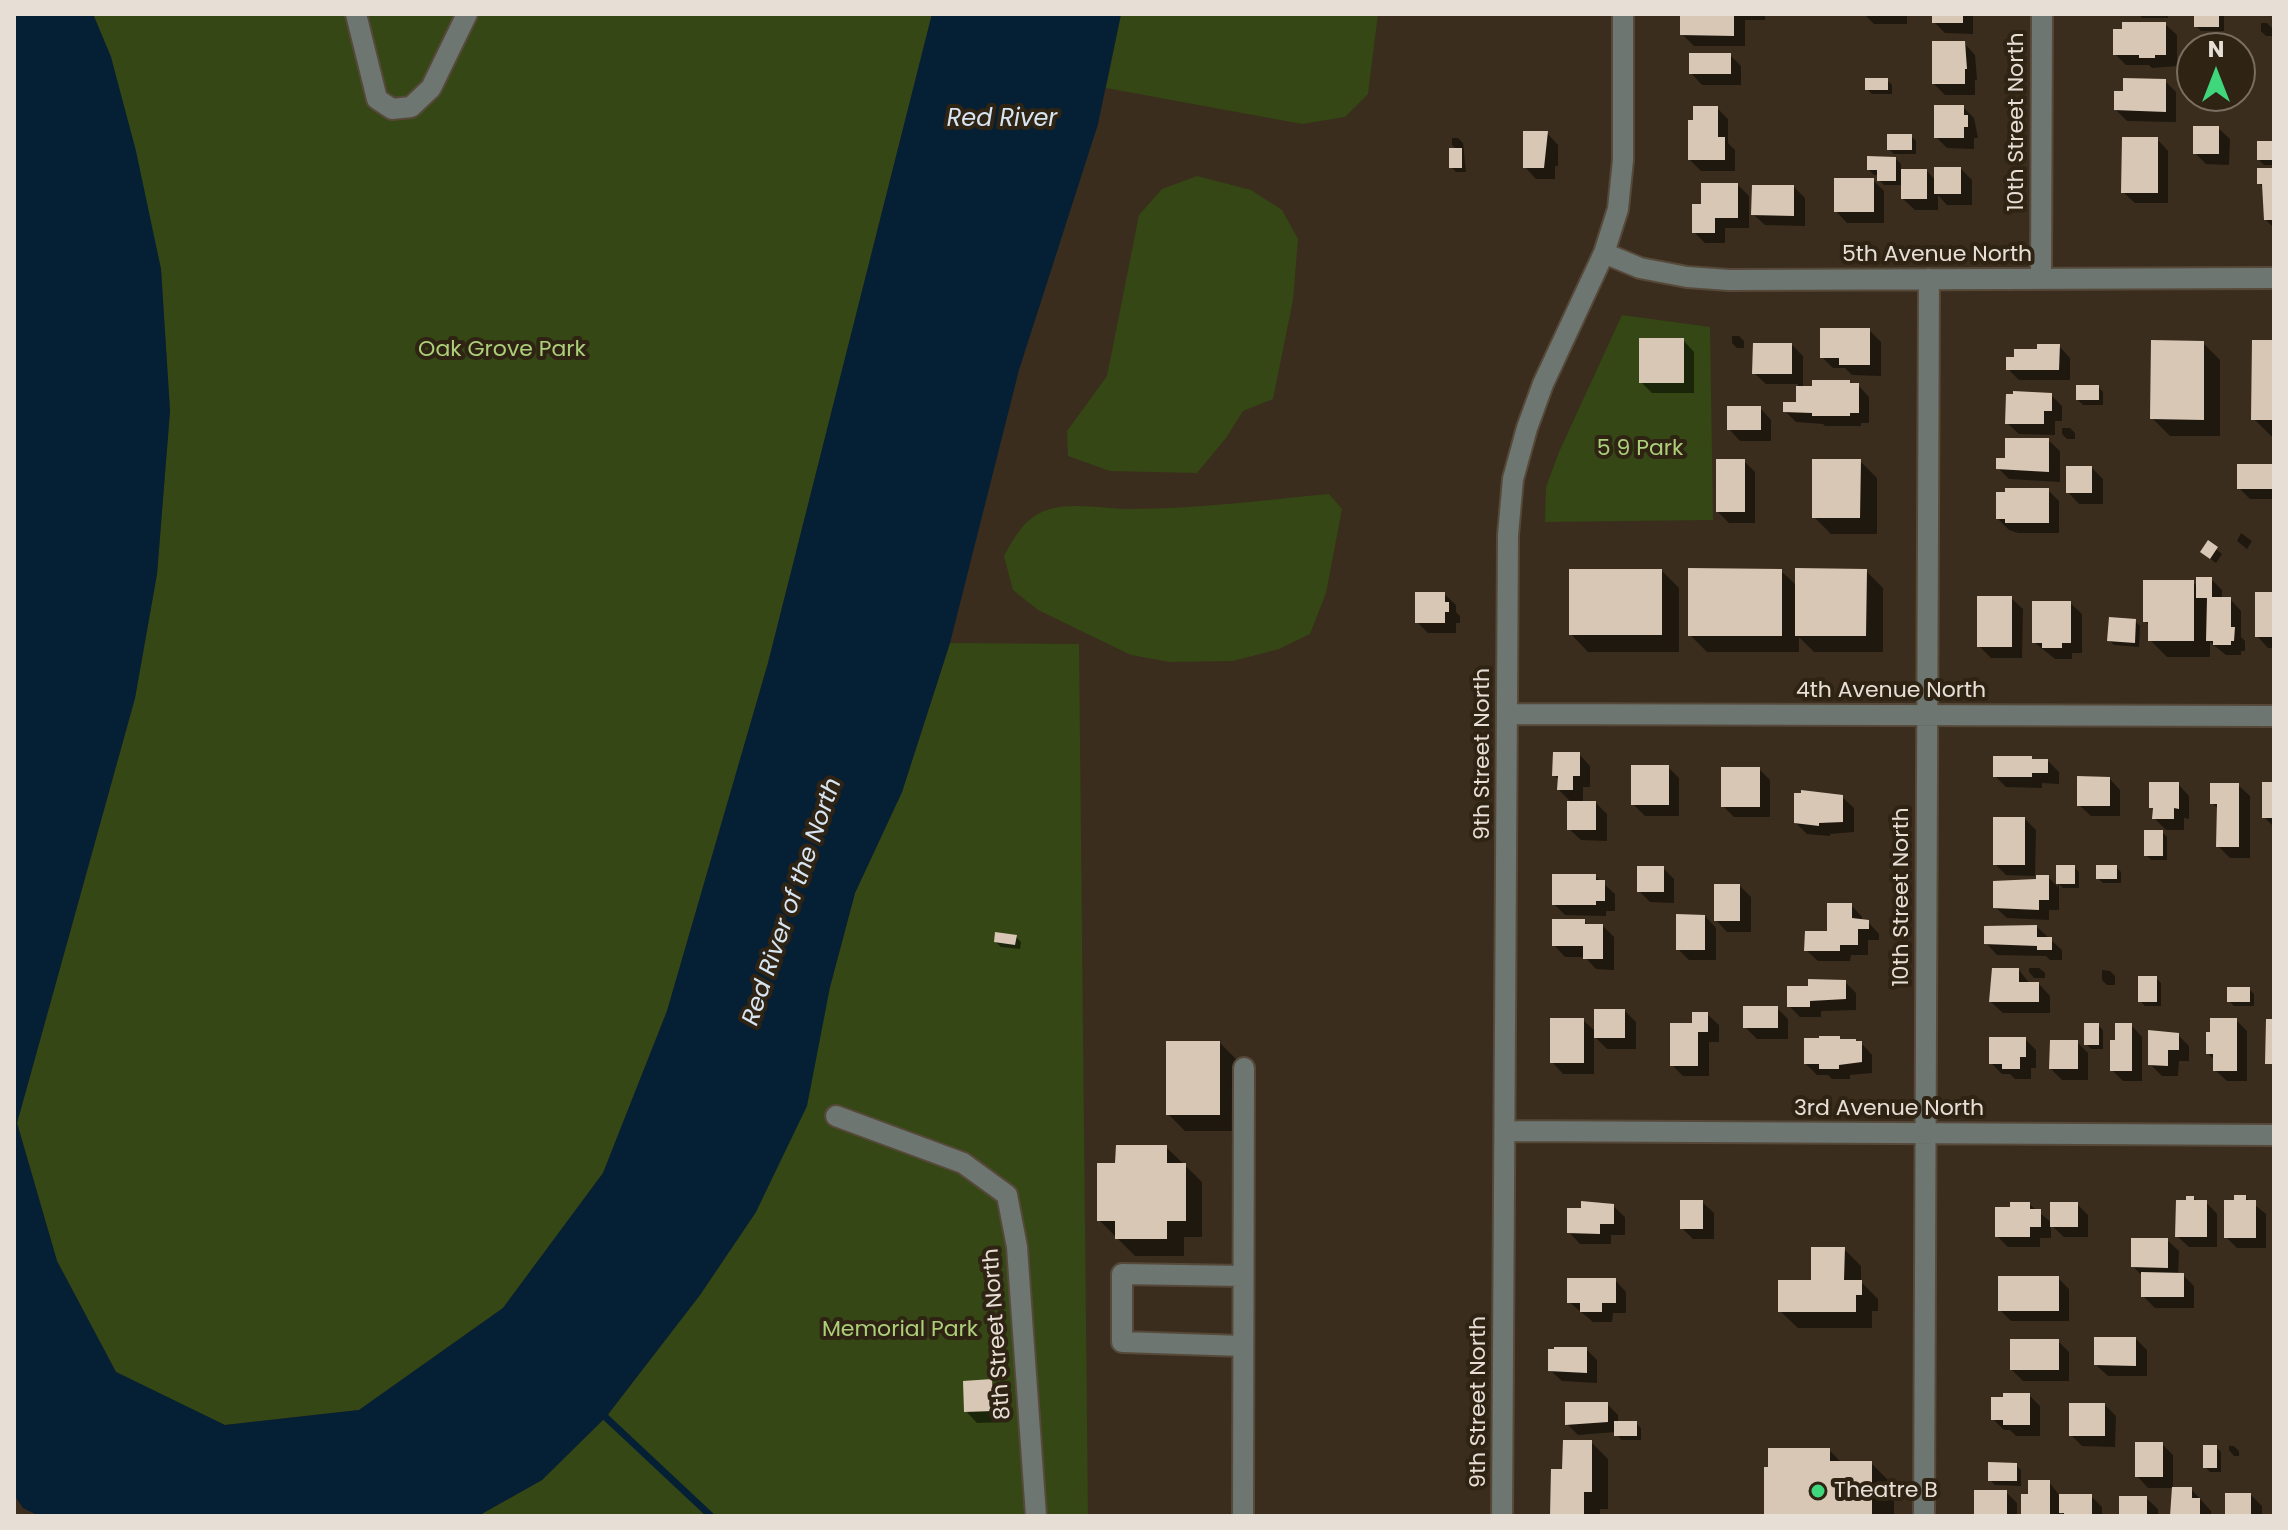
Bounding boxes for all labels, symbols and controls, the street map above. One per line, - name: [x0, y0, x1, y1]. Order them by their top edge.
- north arrow: [2176, 32, 2256, 112]
- street label: 10th Street North: [2004, 33, 2030, 211]
- text: N: [2208, 34, 2224, 65]
- water label: Red River: [947, 106, 1057, 134]
- street label: 5th Avenue North: [1842, 242, 2032, 268]
- park label: Oak Grove Park: [418, 337, 586, 363]
- park label: 5 9 Park: [1597, 436, 1683, 462]
- street label: 9th Street North: [1470, 668, 1496, 840]
- street label: 4th Avenue North: [1796, 678, 1986, 704]
- water label: Red River of the North: [737, 775, 849, 1029]
- street label: 10th Street North: [1889, 808, 1915, 986]
- street label: 3rd Avenue North: [1794, 1096, 1984, 1122]
- street label: 8th Street North: [979, 1247, 1017, 1421]
- street label: 9th Street North: [1466, 1316, 1492, 1488]
- park label: Memorial Park: [822, 1317, 978, 1343]
- place label: Theatre B: [1834, 1478, 1938, 1504]
- marker: Theatre B: [1809, 1482, 1827, 1500]

